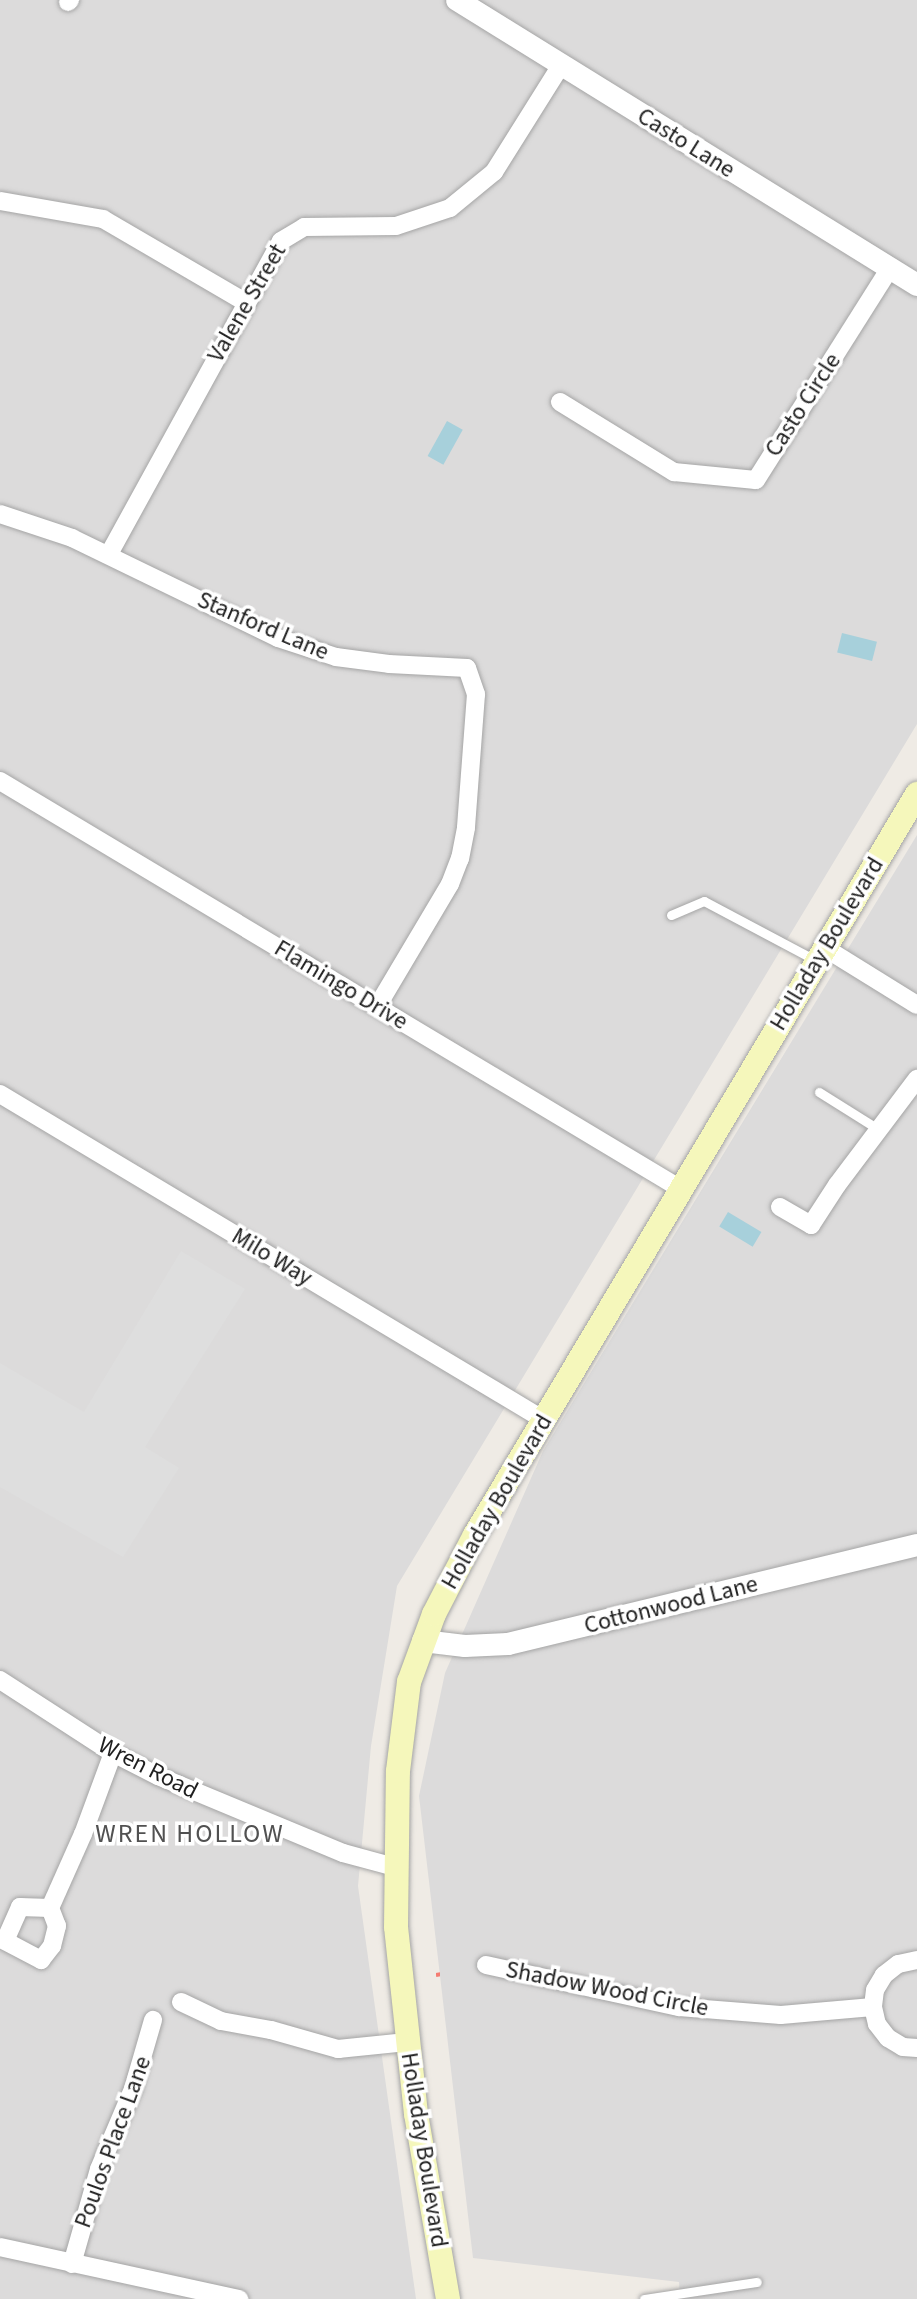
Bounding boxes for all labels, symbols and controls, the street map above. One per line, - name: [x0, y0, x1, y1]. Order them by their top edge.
- street label: Casto Lane: [632, 102, 740, 184]
- street label: Valene Street: [202, 239, 292, 367]
- street label: Casto Circle: [759, 348, 847, 462]
- street label: Stanford Lane: [193, 585, 333, 667]
- street label: Holladay Boulevard: [764, 852, 890, 1036]
- street label: Flamingo Drive: [269, 934, 413, 1036]
- street label: Milo Way: [226, 1222, 318, 1292]
- street label: Holladay Boulevard: [435, 1410, 559, 1594]
- street label: Cottonwood Lane: [581, 1570, 761, 1640]
- street label: Wren Road: [93, 1731, 203, 1805]
- district label: WREN HOLLOW: [95, 1818, 285, 1850]
- street label: Shadow Wood Circle: [503, 1955, 711, 2023]
- street label: Holladay Boulevard: [394, 2050, 454, 2250]
- street label: Poulos Place Lane: [69, 2052, 157, 2232]

